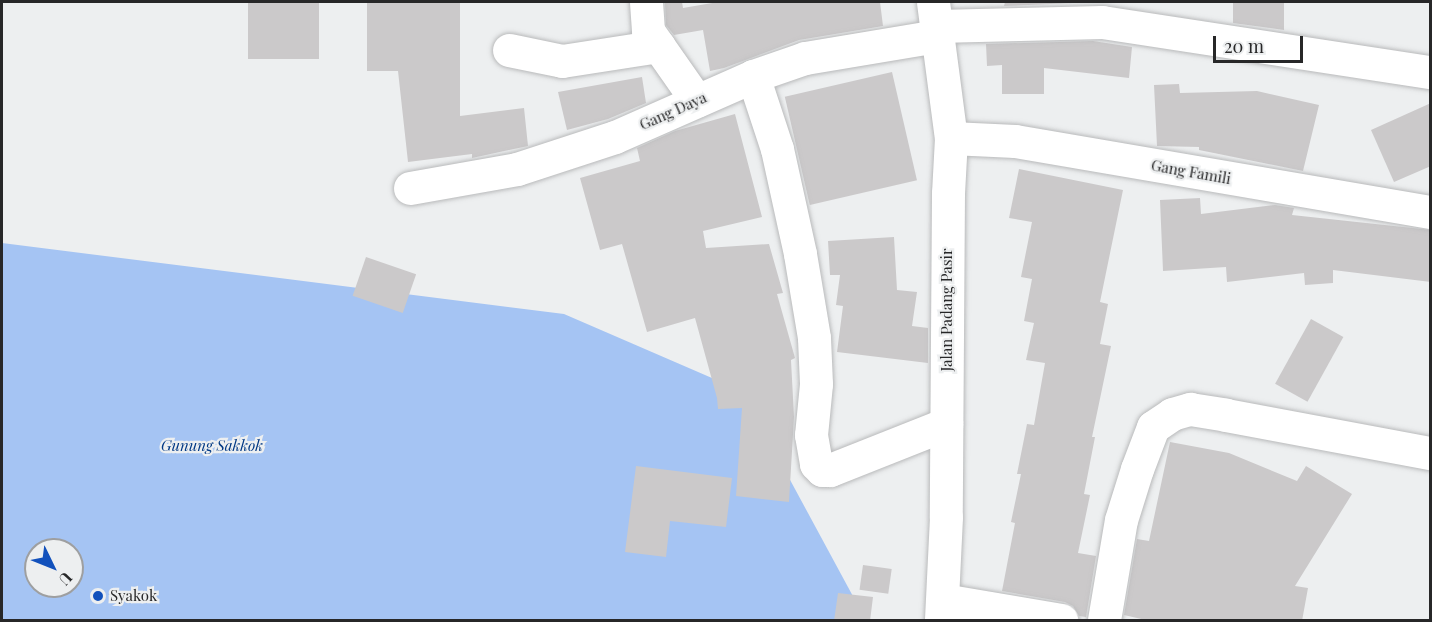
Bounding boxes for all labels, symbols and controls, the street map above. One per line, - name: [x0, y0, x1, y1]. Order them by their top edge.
- scale bar: [1216, 24, 1306, 62]
- text: 20 m: [1224, 34, 1264, 58]
- street label: Gang Daya: [637, 88, 709, 134]
- street label: Gang Famili: [1150, 156, 1232, 188]
- street label: Jalan Padang Pasir: [938, 248, 956, 372]
- park label: Gunung Sakkok: [161, 437, 263, 455]
- north arrow: [24, 538, 84, 598]
- text: U: [55, 568, 78, 590]
- place label: Syakok: [110, 587, 157, 605]
- marker: Syakok: [91, 589, 105, 603]

